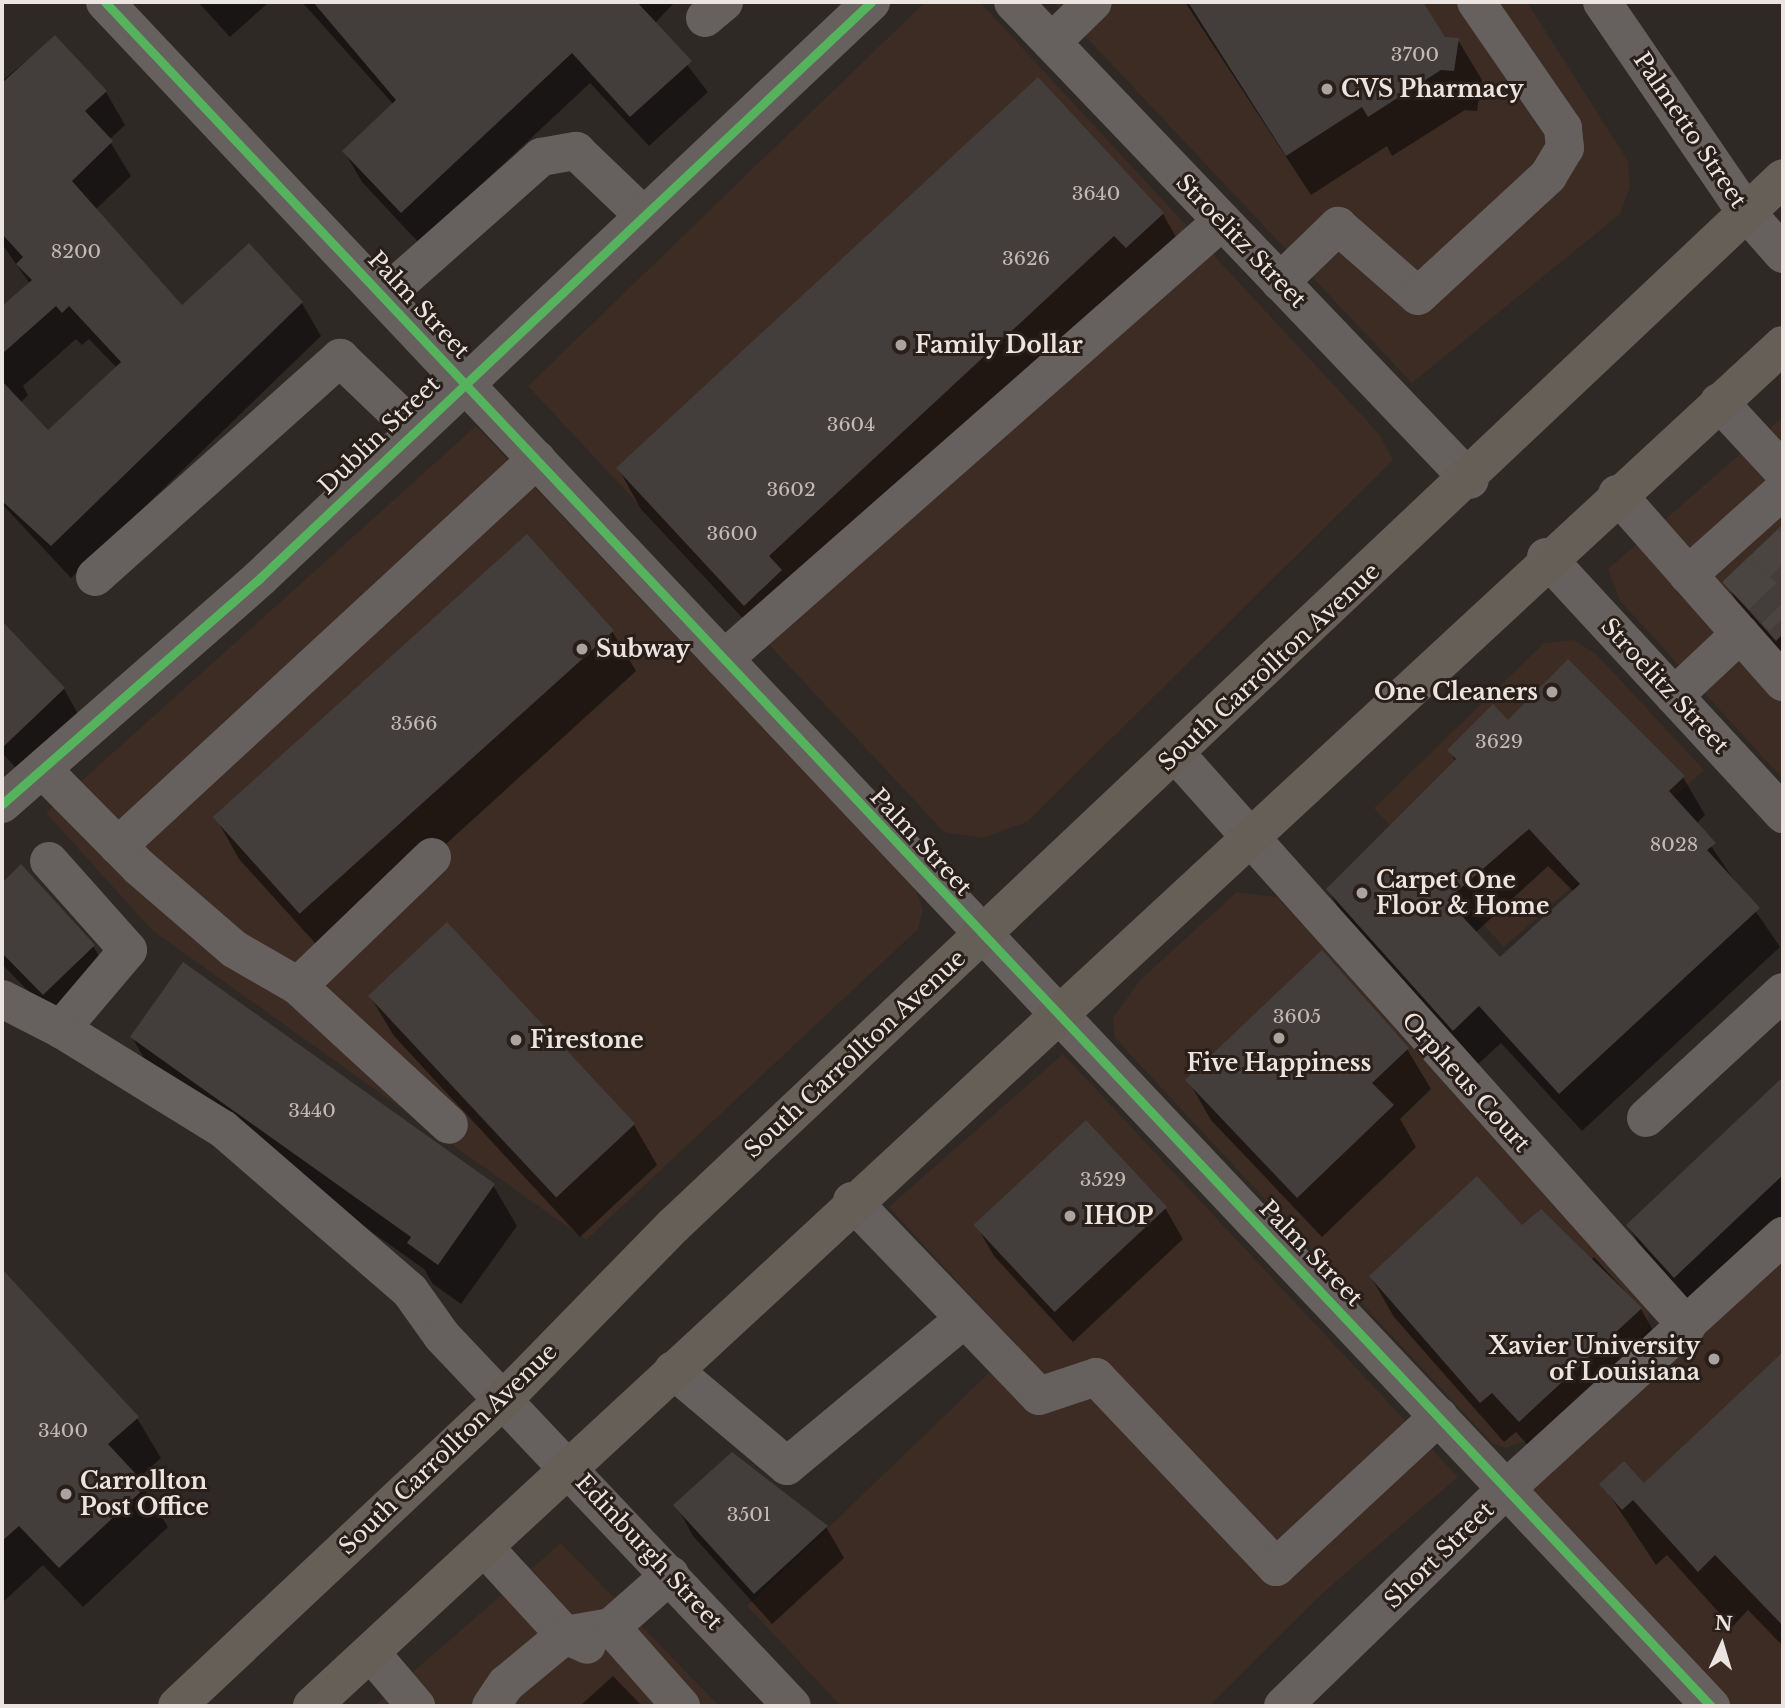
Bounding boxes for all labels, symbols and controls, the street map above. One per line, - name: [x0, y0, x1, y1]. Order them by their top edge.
- house number: 3700: [1391, 44, 1439, 66]
- street label: Palmetto Street: [1628, 47, 1752, 213]
- place label: CVS Pharmacy: [1341, 75, 1524, 103]
- marker: CVS Pharmacy: [1319, 81, 1335, 97]
- street label: Stroelitz Street: [1170, 168, 1312, 314]
- house number: 3640: [1072, 183, 1120, 205]
- house number: 8200: [51, 241, 101, 263]
- street label: Palm Street: [362, 246, 476, 364]
- house number: 3626: [1002, 248, 1050, 270]
- place label: Family Dollar: [915, 331, 1083, 359]
- marker: Family Dollar: [893, 337, 909, 353]
- street label: Dublin Street: [313, 370, 445, 500]
- house number: 3604: [827, 414, 875, 436]
- house number: 3602: [766, 479, 816, 501]
- house number: 3600: [706, 523, 758, 545]
- street label: South Carrollton Avenue: [1152, 557, 1386, 777]
- street label: Stroelitz Street: [1595, 613, 1735, 759]
- place label: Subway: [596, 635, 690, 663]
- marker: Subway: [574, 641, 590, 657]
- place label: One Cleaners: [1374, 678, 1538, 706]
- marker: One Cleaners: [1544, 684, 1560, 700]
- house number: 3566: [391, 713, 437, 735]
- house number: 3629: [1475, 731, 1523, 753]
- street label: Palm Street: [864, 783, 978, 901]
- house number: 8028: [1650, 834, 1698, 856]
- place label: Carpet One Floor & Home: [1376, 866, 1550, 920]
- marker: Carpet One Floor & Home: [1354, 885, 1370, 901]
- street label: South Carrollton Avenue: [738, 944, 972, 1164]
- house number: 3605: [1273, 1006, 1321, 1028]
- street label: Orpheus Court: [1396, 1006, 1536, 1158]
- place label: Firestone: [530, 1026, 644, 1054]
- marker: Five Happiness: [1271, 1030, 1287, 1046]
- marker: Firestone: [508, 1032, 524, 1048]
- place label: Five Happiness: [1187, 1049, 1371, 1077]
- house number: 3440: [288, 1100, 336, 1122]
- house number: 3529: [1080, 1169, 1126, 1191]
- street label: Palm Street: [1254, 1194, 1368, 1312]
- place label: IHOP: [1084, 1202, 1153, 1230]
- marker: IHOP: [1062, 1208, 1078, 1224]
- place label: Xavier University of Louisiana: [1488, 1332, 1700, 1386]
- street label: South Carrollton Avenue: [333, 1337, 563, 1561]
- marker: Xavier University of Louisiana: [1706, 1351, 1722, 1367]
- house number: 3400: [38, 1420, 88, 1442]
- place label: Carrollton Post Office: [80, 1467, 209, 1521]
- street label: Edinburgh Street: [570, 1468, 728, 1636]
- marker: Carrollton Post Office: [58, 1486, 74, 1502]
- street label: Short Street: [1379, 1496, 1499, 1614]
- house number: 3501: [727, 1504, 771, 1526]
- north arrow: [1687, 1610, 1757, 1680]
- text: N: [1714, 1611, 1733, 1636]

